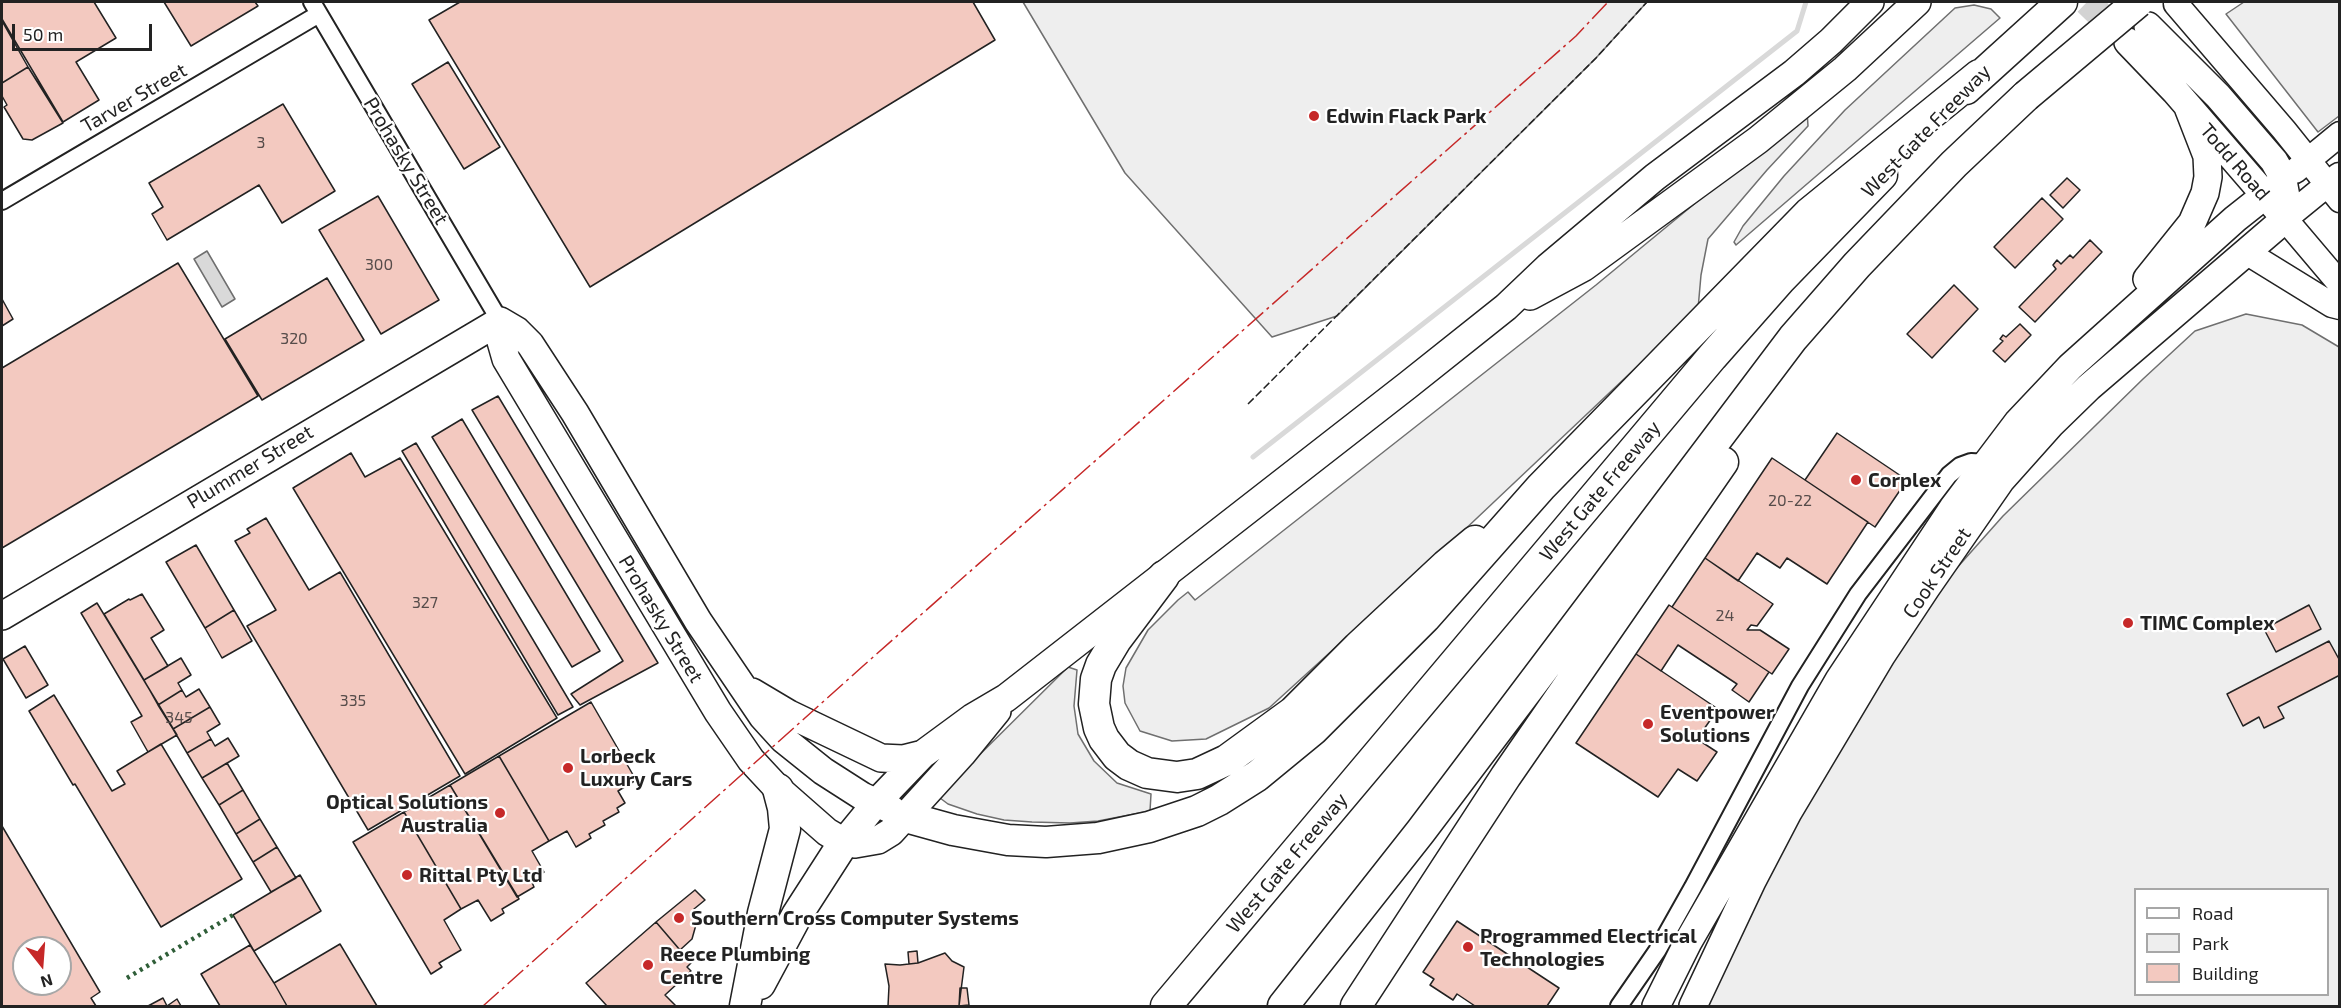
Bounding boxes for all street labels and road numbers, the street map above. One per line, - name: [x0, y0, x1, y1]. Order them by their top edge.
- street label: Tarver Street: [77, 58, 191, 138]
- street label: West Gate Freeway: [1856, 60, 1996, 202]
- street label: Prohasky Street: [359, 93, 453, 229]
- street label: Todd Road: [2195, 119, 2275, 205]
- street label: West Gate Freeway: [1534, 416, 1666, 566]
- street label: Plummer Street: [183, 420, 317, 514]
- street label: Cook Street: [1898, 523, 1976, 623]
- street label: Prohasky Street: [614, 551, 708, 687]
- street label: West Gate Freeway: [1221, 788, 1353, 938]

